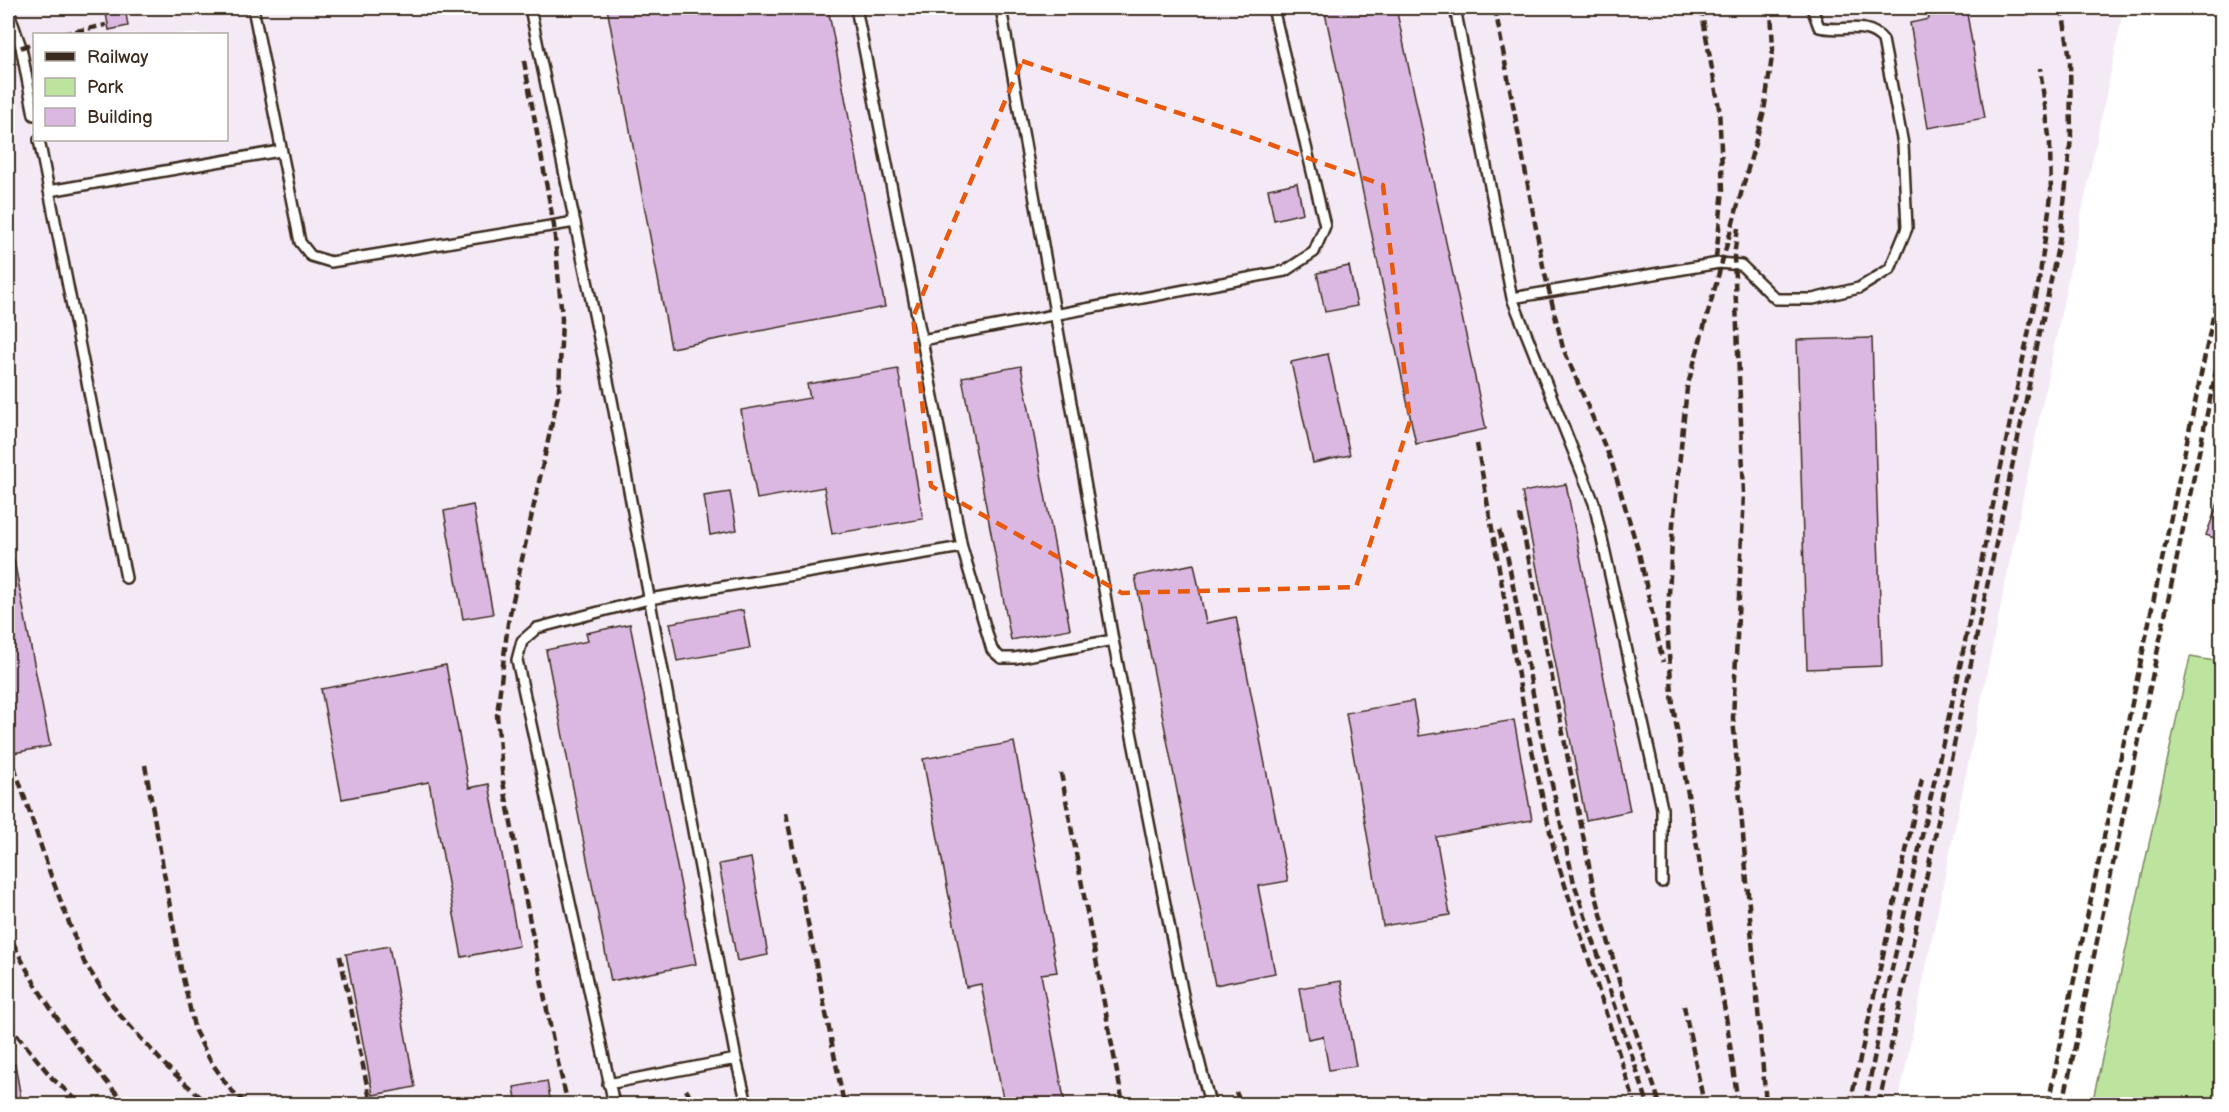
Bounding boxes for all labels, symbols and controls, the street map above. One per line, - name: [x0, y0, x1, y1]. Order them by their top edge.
- legend: [33, 33, 228, 141]
- text: Railway: [87, 47, 149, 68]
- text: Park: [87, 77, 123, 98]
- text: Building: [87, 107, 153, 128]

